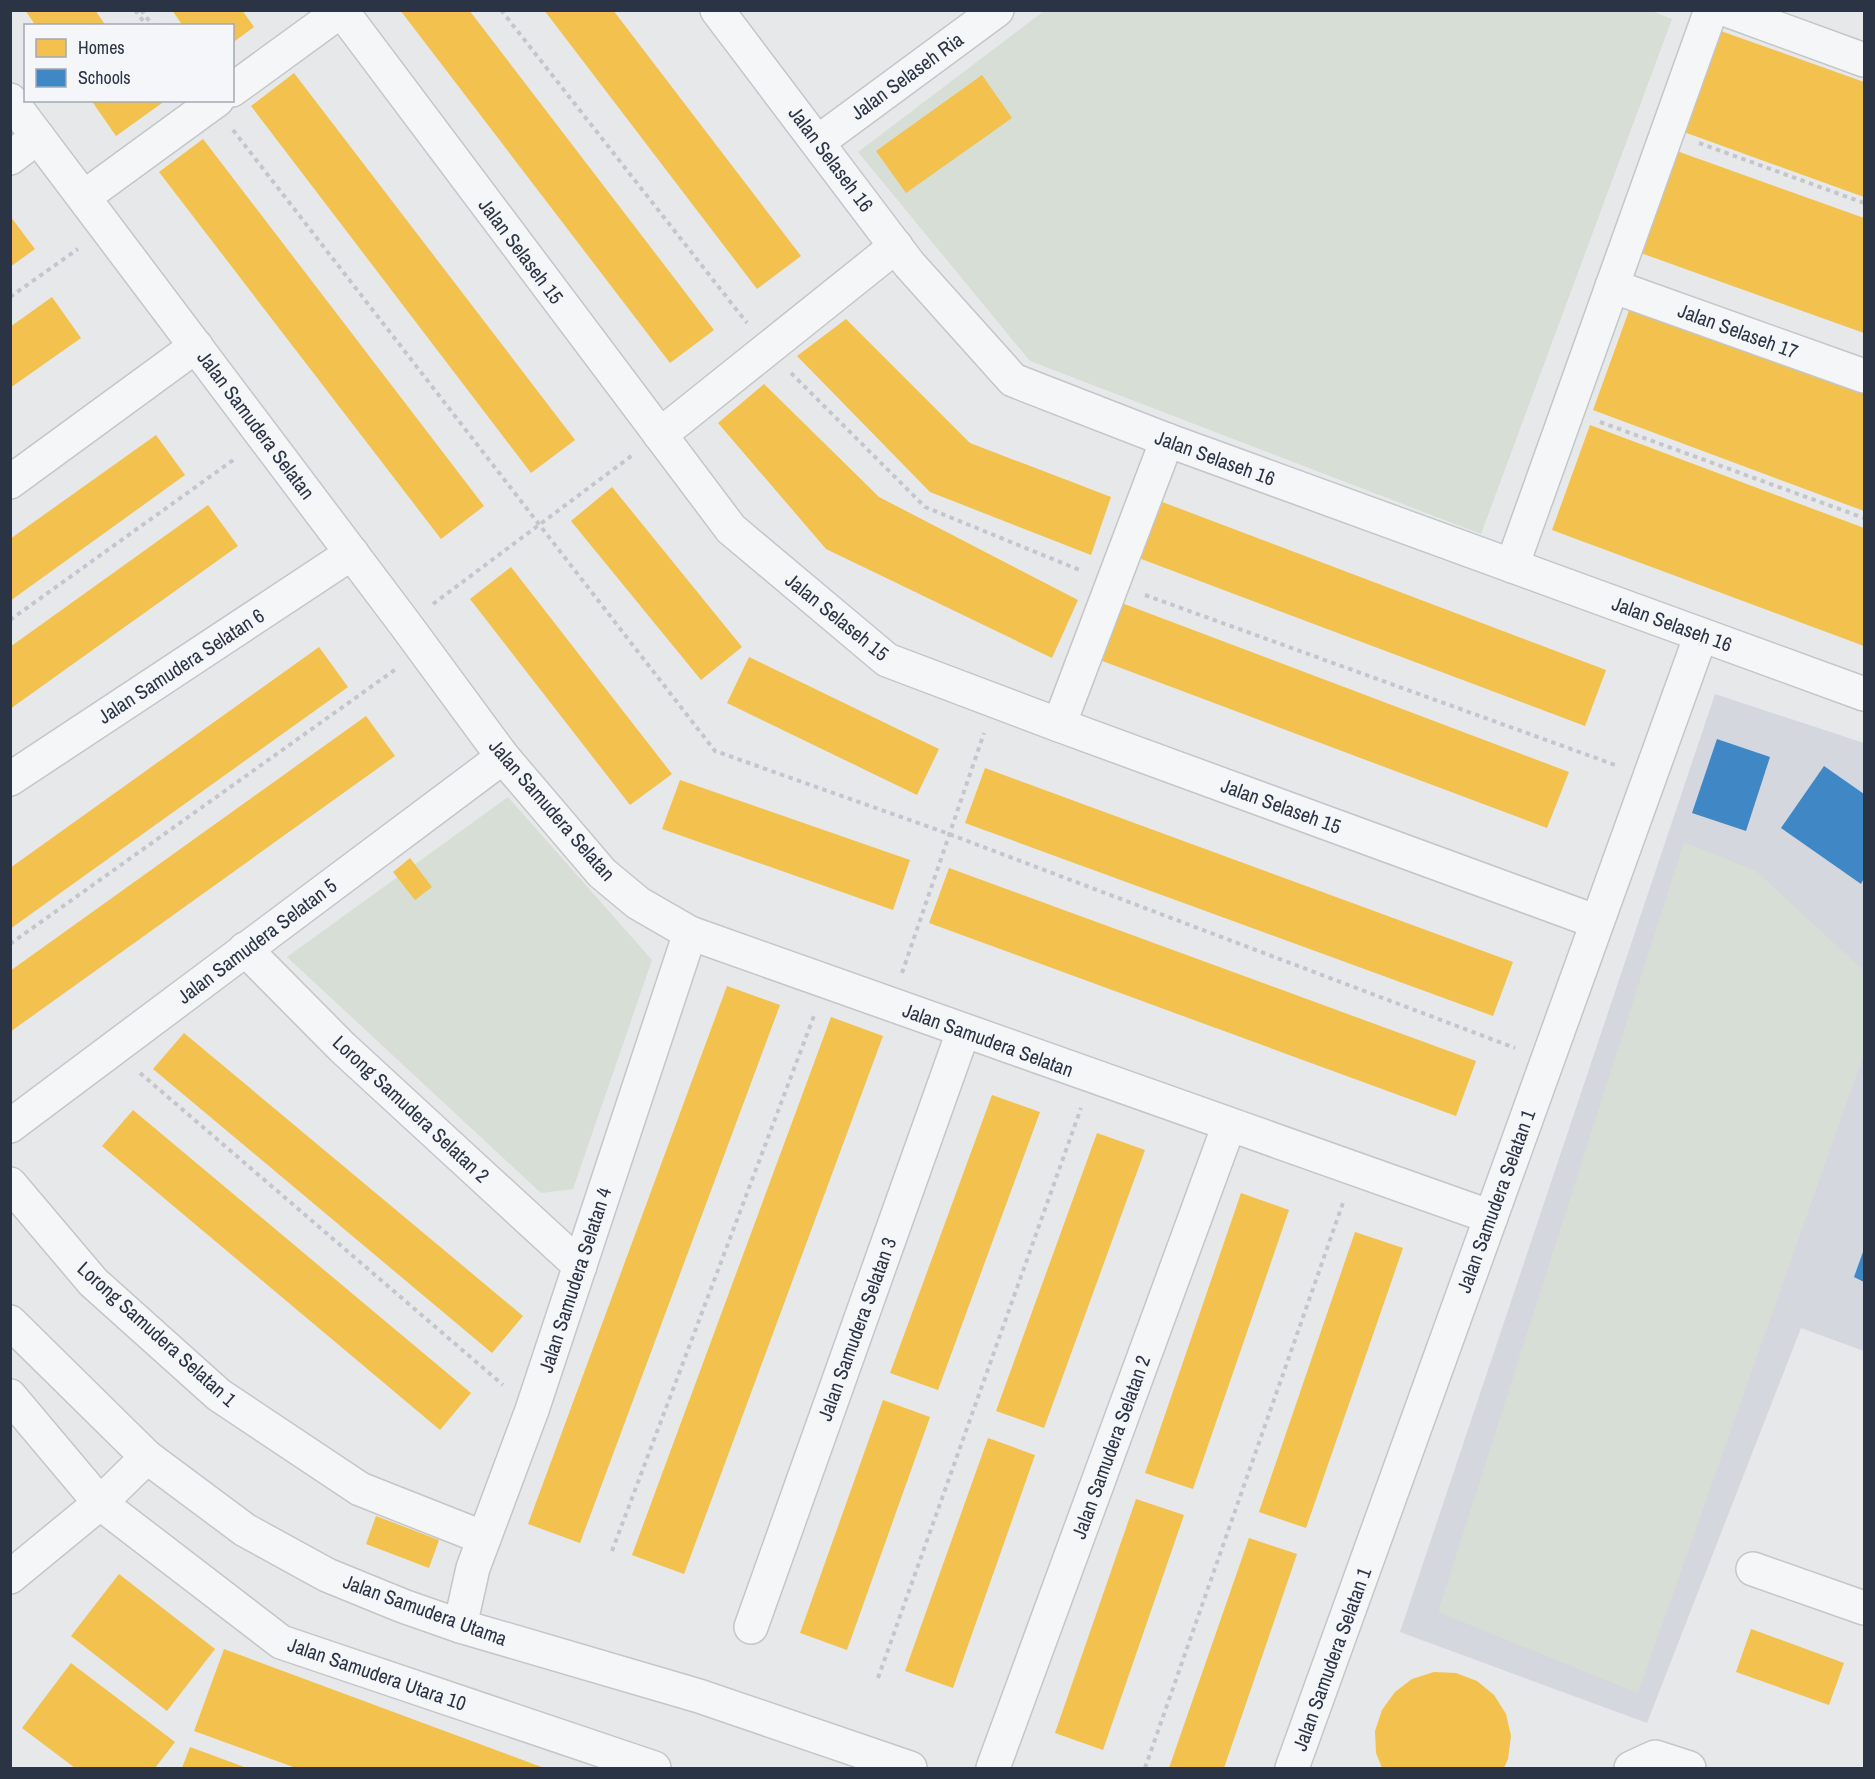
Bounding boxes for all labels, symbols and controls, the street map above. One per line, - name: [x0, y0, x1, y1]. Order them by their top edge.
- legend: [24, 24, 234, 102]
- street label: Jalan Selaseh Ria: [845, 26, 968, 126]
- text: Homes: [78, 35, 125, 60]
- text: Schools: [78, 65, 131, 90]
- street label: Jalan Selaseh 16: [783, 100, 880, 217]
- street label: Jalan Selaseh 15: [473, 192, 570, 309]
- street label: Jalan Selaseh 17: [1674, 296, 1802, 365]
- street label: Jalan Samudera Selatan: [192, 345, 321, 505]
- street label: Jalan Selaseh 16: [1151, 423, 1279, 492]
- street label: Jalan Selaseh 15: [780, 567, 895, 667]
- street label: Jalan Selaseh 16: [1608, 589, 1736, 658]
- street label: Jalan Samudera Selatan 6: [92, 602, 269, 730]
- street label: Jalan Samudera Selatan: [483, 733, 621, 886]
- street label: Jalan Selaseh 15: [1217, 771, 1345, 840]
- street label: Jalan Samudera Selatan 5: [171, 872, 342, 1010]
- street label: Jalan Samudera Selatan: [899, 996, 1077, 1083]
- street label: Lorong Samudera Selatan 2: [327, 1029, 496, 1188]
- street label: Jalan Samudera Selatan 1: [1450, 1105, 1541, 1296]
- street label: Jalan Samudera Selatan 4: [532, 1184, 617, 1376]
- street label: Jalan Samudera Selatan 3: [811, 1233, 902, 1424]
- street label: Lorong Samudera Selatan 1: [72, 1255, 243, 1412]
- street label: Jalan Samudera Selatan 2: [1065, 1351, 1156, 1542]
- street label: Jalan Samudera Selatan 1: [1286, 1563, 1377, 1754]
- street label: Jalan Samudera Utama: [340, 1567, 511, 1652]
- street label: Jalan Samudera Utara 10: [284, 1630, 470, 1717]

